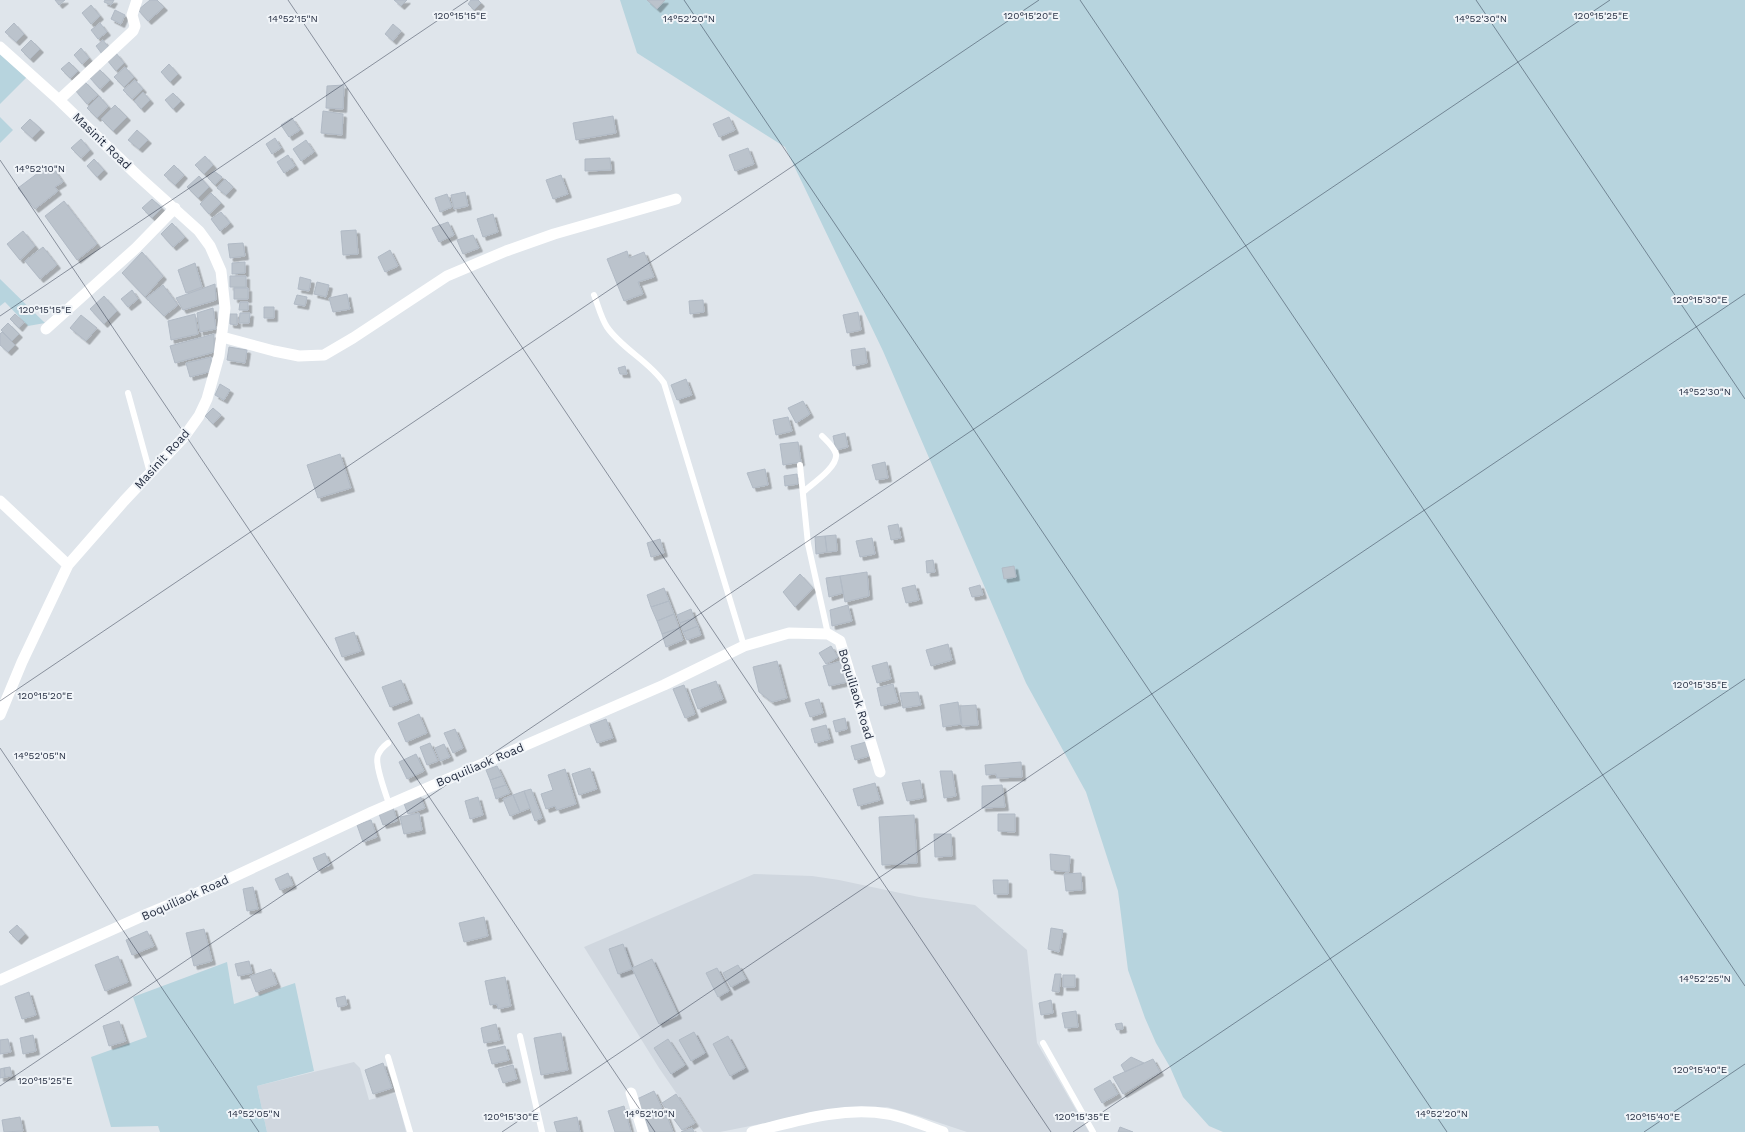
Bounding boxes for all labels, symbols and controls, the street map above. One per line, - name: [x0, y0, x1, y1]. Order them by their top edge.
- text: 120°15'15"E: [434, 10, 486, 21]
- text: 120°15'20"E: [1003, 10, 1059, 21]
- text: 120°15'25"E: [1574, 10, 1628, 21]
- text: 14°52'15"N: [268, 13, 318, 24]
- text: 14°52'20"N: [663, 13, 715, 24]
- text: 14°52'30"N: [1455, 13, 1507, 24]
- street label: Masinit Road: [70, 110, 134, 172]
- text: 14°52'10"N: [15, 163, 65, 174]
- text: 120°15'30"E: [1672, 294, 1728, 305]
- text: 120°15'15"E: [19, 304, 71, 315]
- text: 14°52'30"N: [1679, 386, 1731, 397]
- street label: Masinit Road: [132, 426, 192, 492]
- street label: Boquiliaok Road: [836, 647, 876, 741]
- text: 120°15'35"E: [1673, 679, 1727, 690]
- text: 120°15'20"E: [17, 690, 73, 701]
- street label: Boquiliaok Road: [434, 740, 526, 790]
- text: 14°52'05"N: [14, 750, 66, 761]
- street label: Boquiliaok Road: [139, 873, 231, 923]
- text: 14°52'25"N: [1679, 973, 1731, 984]
- text: 120°15'40"E: [1673, 1064, 1727, 1075]
- text: 120°15'25"E: [18, 1075, 72, 1086]
- text: 14°52'05"N: [228, 1108, 280, 1119]
- text: 14°52'10"N: [625, 1108, 675, 1119]
- text: 14°52'20"N: [1416, 1108, 1468, 1119]
- text: 120°15'30"E: [483, 1111, 539, 1122]
- text: 120°15'35"E: [1055, 1111, 1109, 1122]
- text: 120°15'40"E: [1626, 1111, 1680, 1122]

